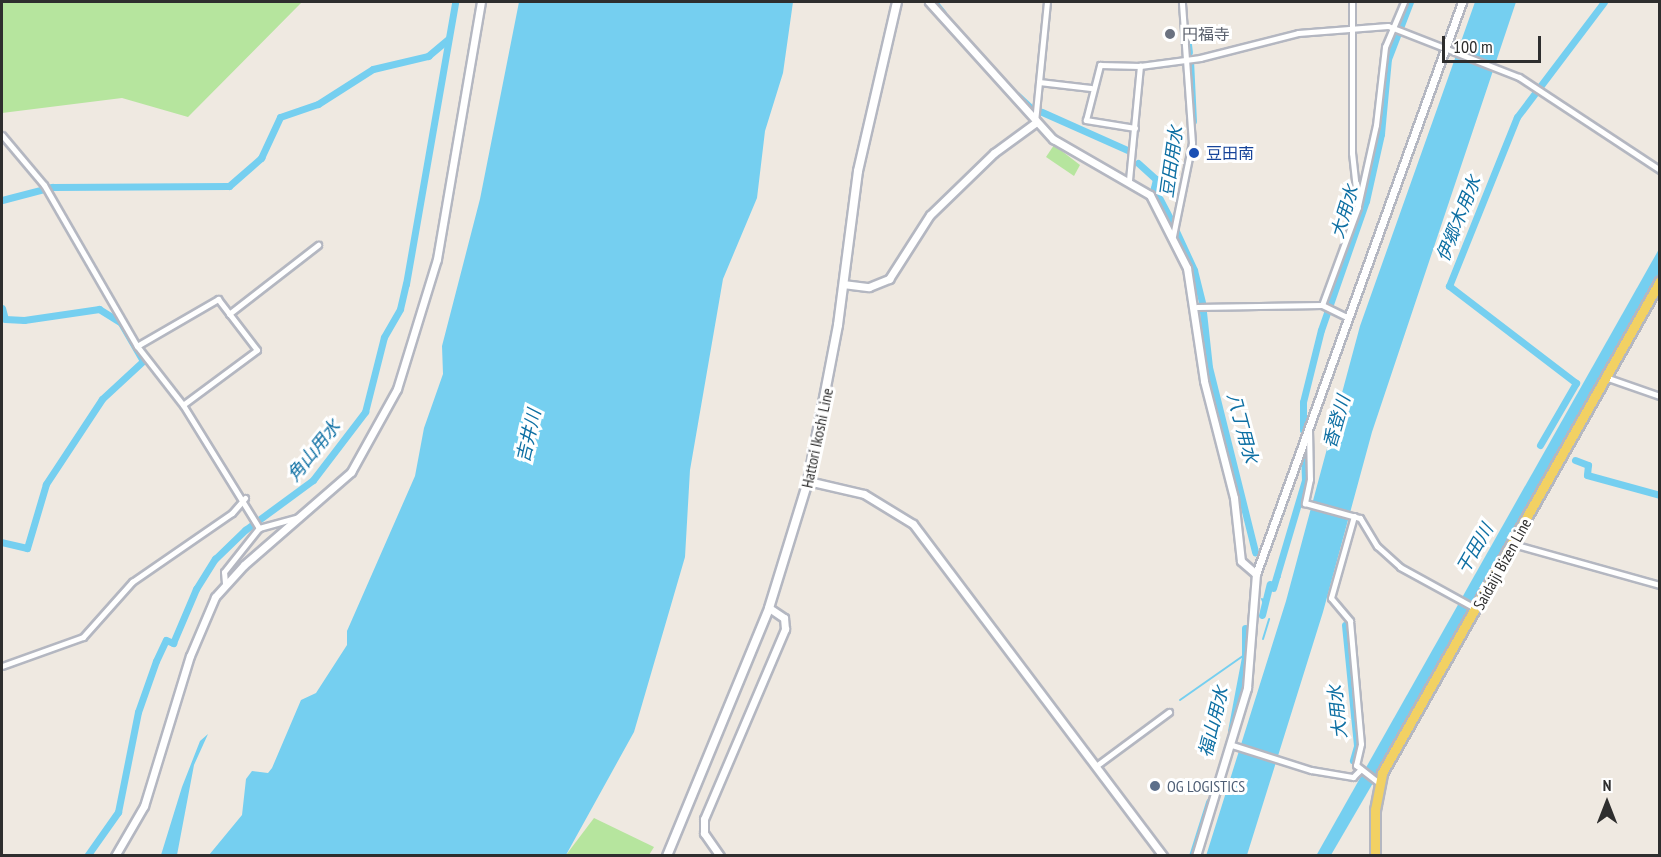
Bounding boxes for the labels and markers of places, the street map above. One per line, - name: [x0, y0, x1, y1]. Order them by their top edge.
- place label: 円福寺: [1182, 24, 1230, 44]
- marker: 円福寺: [1163, 27, 1177, 41]
- place label: 豆田南: [1206, 143, 1254, 163]
- marker: 豆田南: [1187, 146, 1201, 160]
- place label: OG LOGISTICS: [1167, 776, 1245, 796]
- marker: OG LOGISTICS: [1148, 779, 1162, 793]

